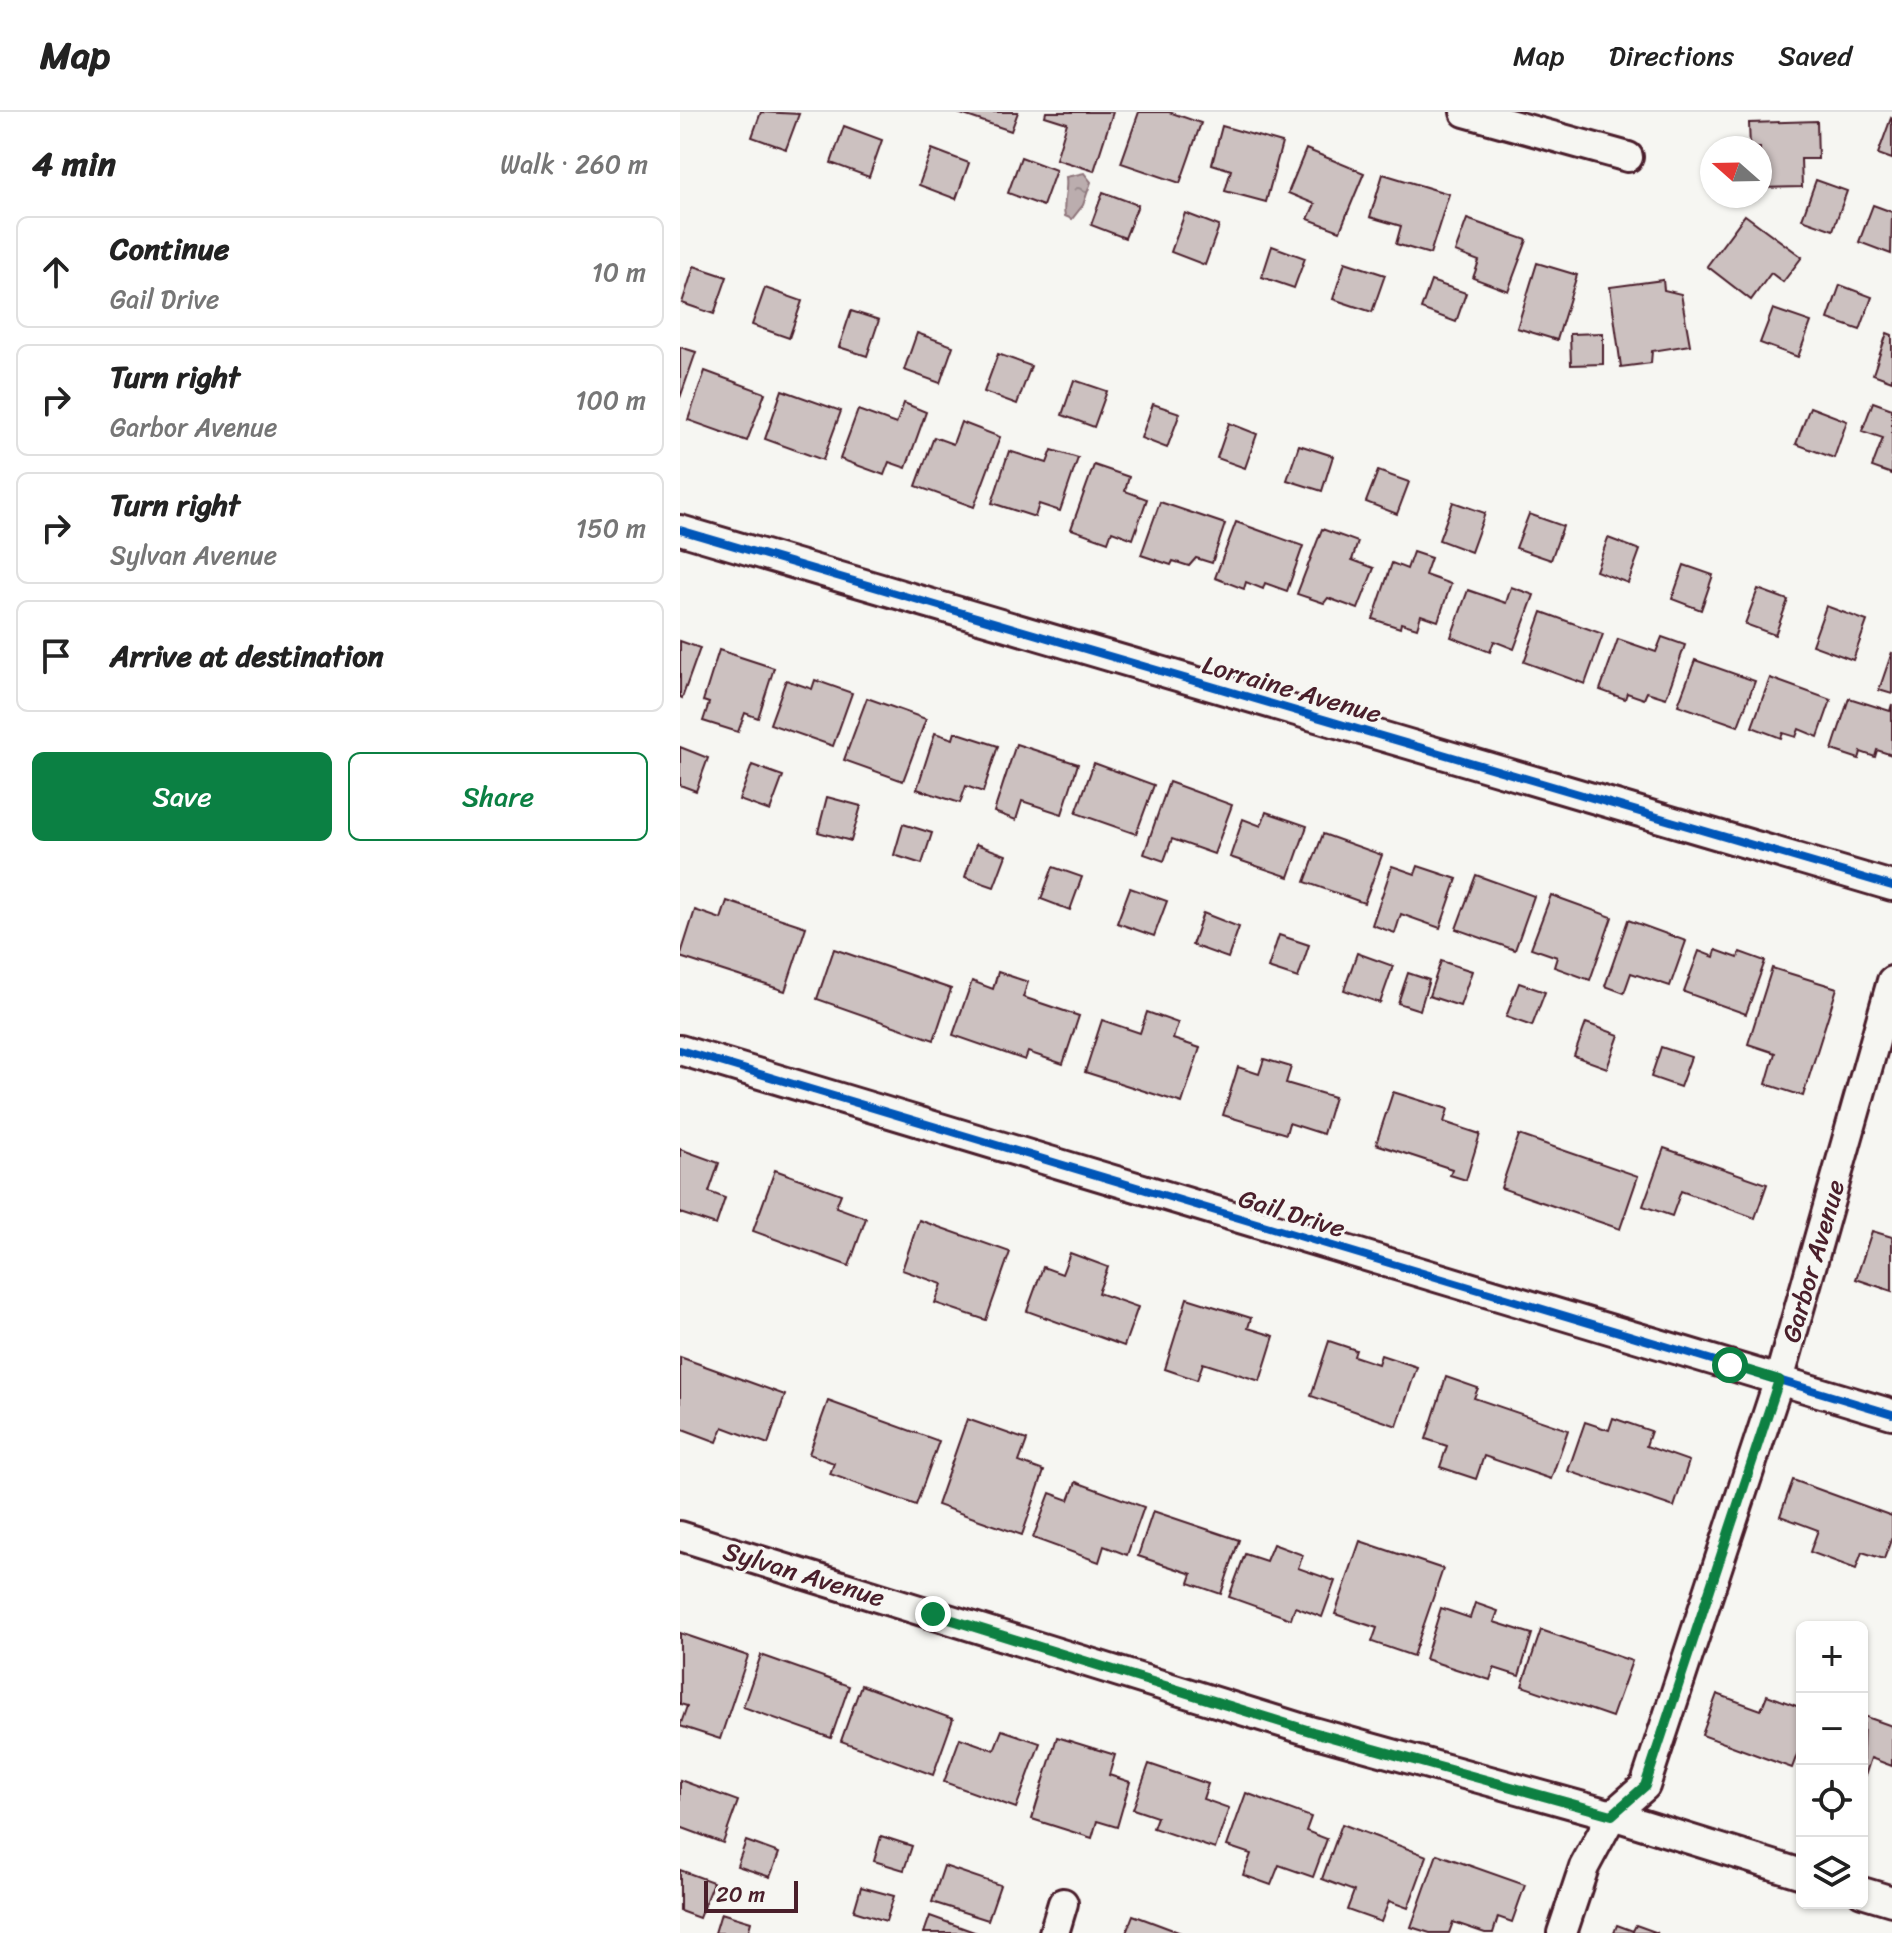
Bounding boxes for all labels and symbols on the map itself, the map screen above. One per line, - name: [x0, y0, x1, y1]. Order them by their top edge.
- north arrow: [1700, 136, 1772, 208]
- street label: Lorraine Avenue: [1197, 641, 1387, 737]
- street label: Garbor Avenue: [1768, 1174, 1858, 1348]
- street label: Gail Drive: [1233, 1175, 1351, 1251]
- route start: [1712, 1347, 1748, 1383]
- street label: Sylvan Avenue: [717, 1528, 891, 1620]
- route end: [915, 1596, 951, 1632]
- scale bar: [704, 1877, 798, 1913]

